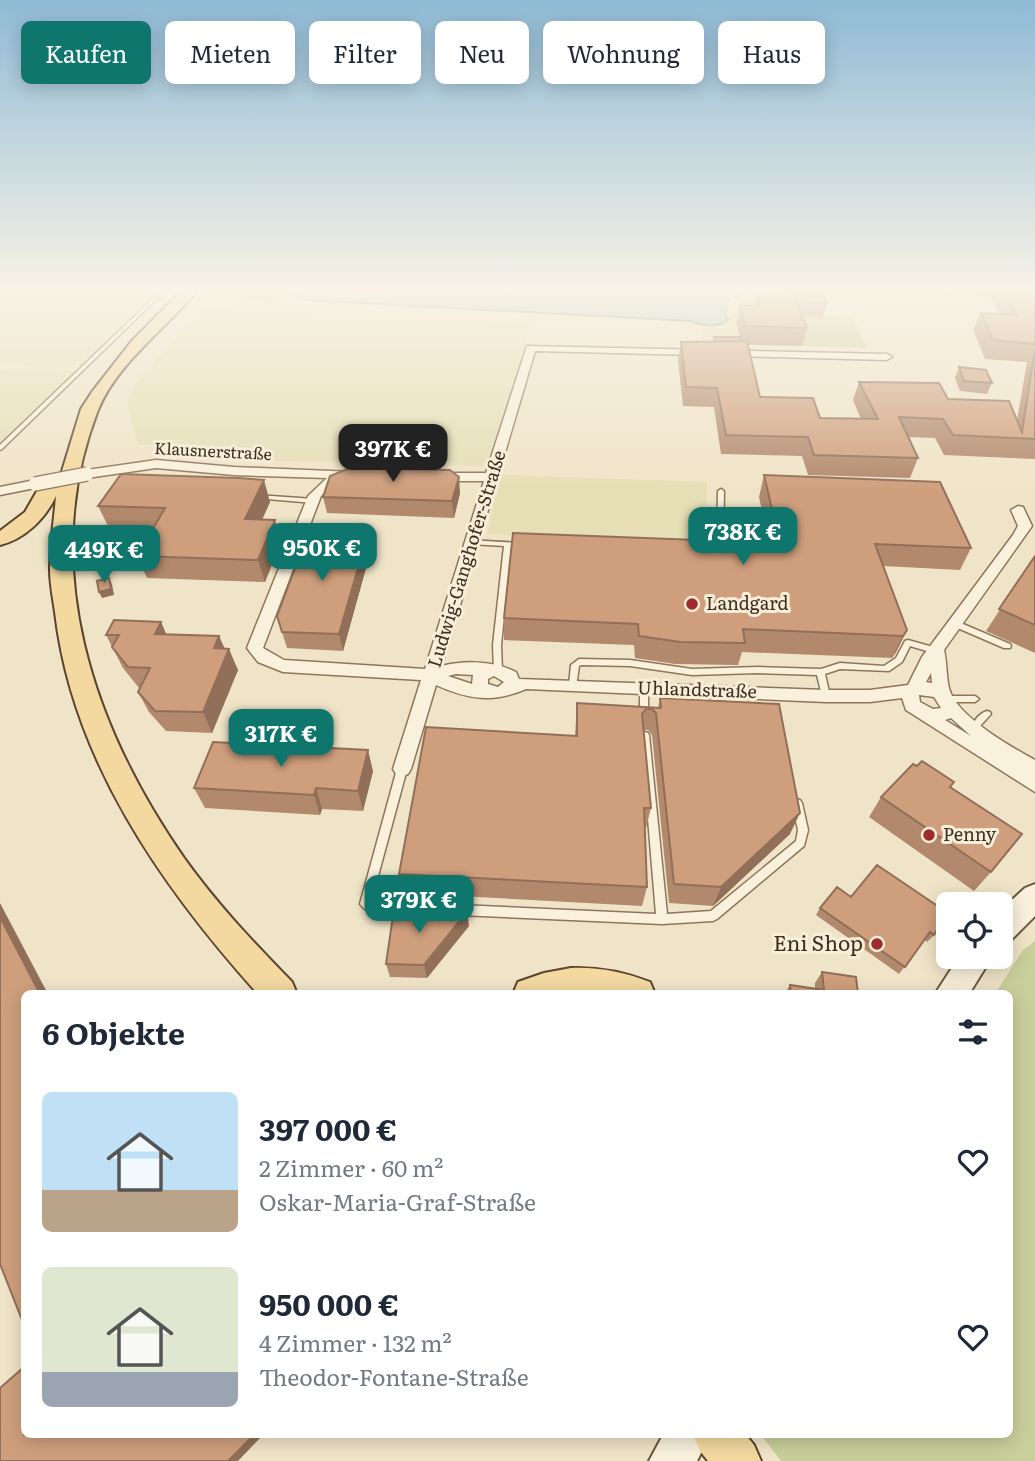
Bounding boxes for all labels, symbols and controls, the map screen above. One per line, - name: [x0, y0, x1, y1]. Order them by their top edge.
- chip: Kaufen: [21, 21, 151, 84]
- chip: Mieten: [165, 21, 295, 84]
- chip: Filter: [309, 21, 421, 84]
- chip: Neu: [435, 21, 529, 84]
- chip: Wohnung: [543, 21, 704, 84]
- chip: Haus: [718, 21, 825, 84]
- pin: 397K €: [336, 424, 450, 484]
- text: 397K €: [355, 430, 431, 464]
- street label: Klausnerstraße: [154, 435, 272, 465]
- street label: Ludwig-Ganghofer-Straße: [420, 447, 511, 671]
- pin: 738K €: [686, 508, 800, 567]
- text: 738K €: [704, 513, 782, 547]
- pin: 950K €: [265, 524, 379, 583]
- pin: 449K €: [47, 526, 161, 585]
- text: 950K €: [283, 529, 361, 563]
- text: 449K €: [64, 531, 144, 565]
- place label: Landgard: [706, 589, 789, 616]
- marker: Landgard: [684, 596, 700, 612]
- street label: Uhlandstraße: [637, 673, 757, 704]
- pin: 317K €: [224, 710, 338, 769]
- text: 317K €: [245, 715, 317, 749]
- place label: Penny: [943, 820, 997, 847]
- marker: Penny: [921, 827, 937, 843]
- pin: 379K €: [362, 876, 476, 935]
- text: 379K €: [381, 881, 457, 915]
- map controls: [936, 892, 1013, 969]
- button: locate: [936, 892, 1013, 969]
- place label: Eni Shop: [773, 926, 863, 957]
- marker: Eni Shop: [869, 936, 885, 952]
- text: 6 Objekte: [42, 1010, 185, 1054]
- icon: filters: [954, 1013, 992, 1051]
- text: 397 000 €: [259, 1106, 397, 1150]
- icon: home: [98, 1120, 182, 1204]
- icon: heart: [954, 1143, 992, 1181]
- text: 2 Zimmer · 60 m²: [259, 1150, 443, 1184]
- text: Oskar-Maria-Graf-Straße: [259, 1184, 536, 1218]
- text: 950 000 €: [259, 1281, 399, 1325]
- icon: home: [98, 1295, 182, 1379]
- icon: heart: [954, 1318, 992, 1356]
- text: 4 Zimmer · 132 m²: [259, 1325, 452, 1359]
- text: Theodor-Fontane-Straße: [259, 1359, 529, 1393]

